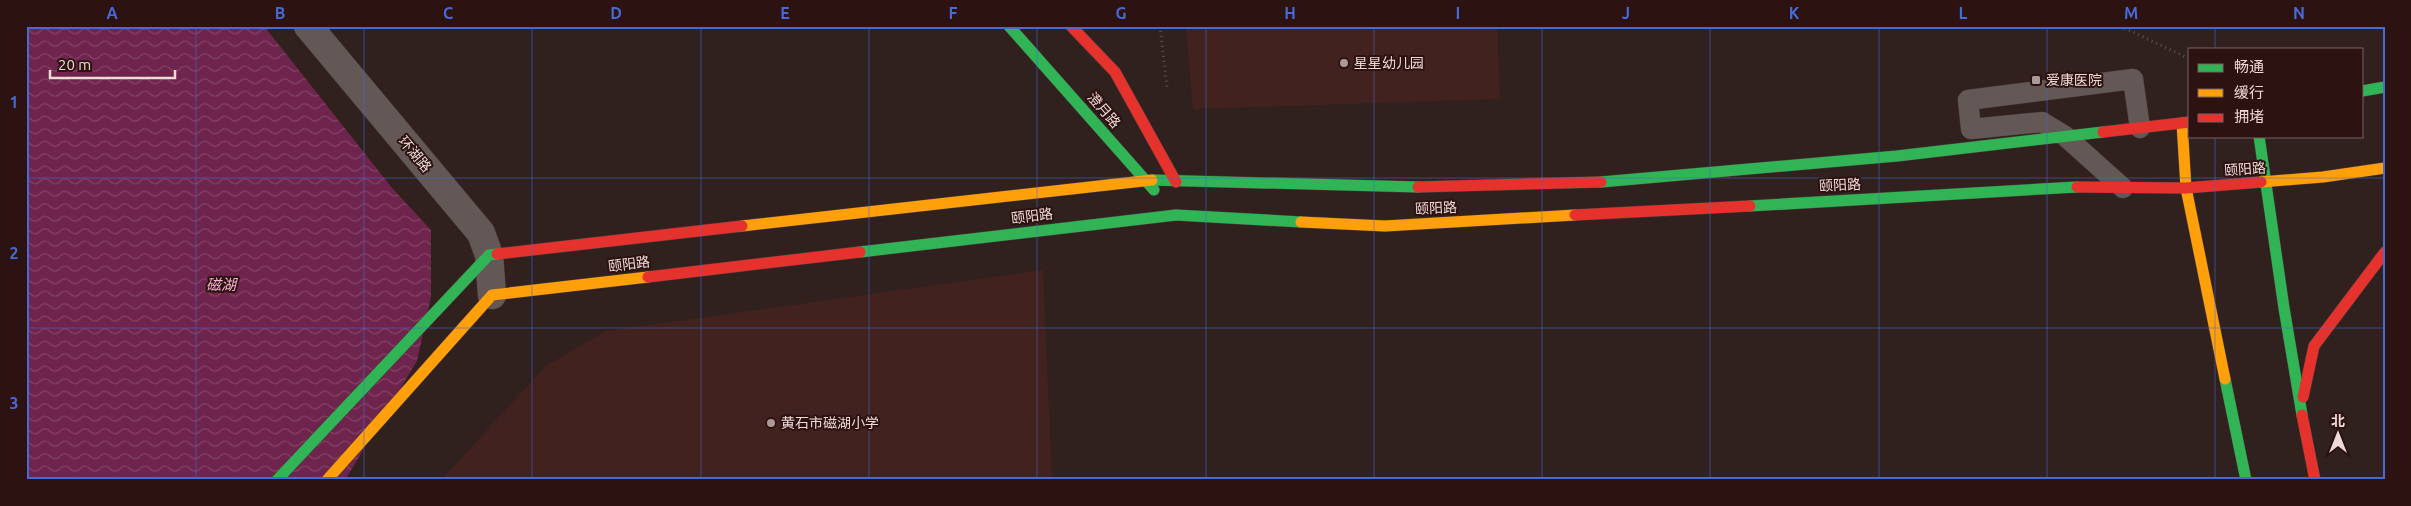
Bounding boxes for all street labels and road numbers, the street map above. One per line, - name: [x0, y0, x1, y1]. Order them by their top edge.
- street label: 澄月路: [1084, 89, 1124, 131]
- street label: 环湖路: [395, 133, 435, 175]
- street label: 颐阳路: [2223, 160, 2267, 178]
- street label: 颐阳路: [1819, 176, 1861, 194]
- street label: 颐阳路: [1415, 199, 1457, 217]
- street label: 颐阳路: [1010, 206, 1054, 226]
- street label: 颐阳路: [607, 254, 651, 274]

